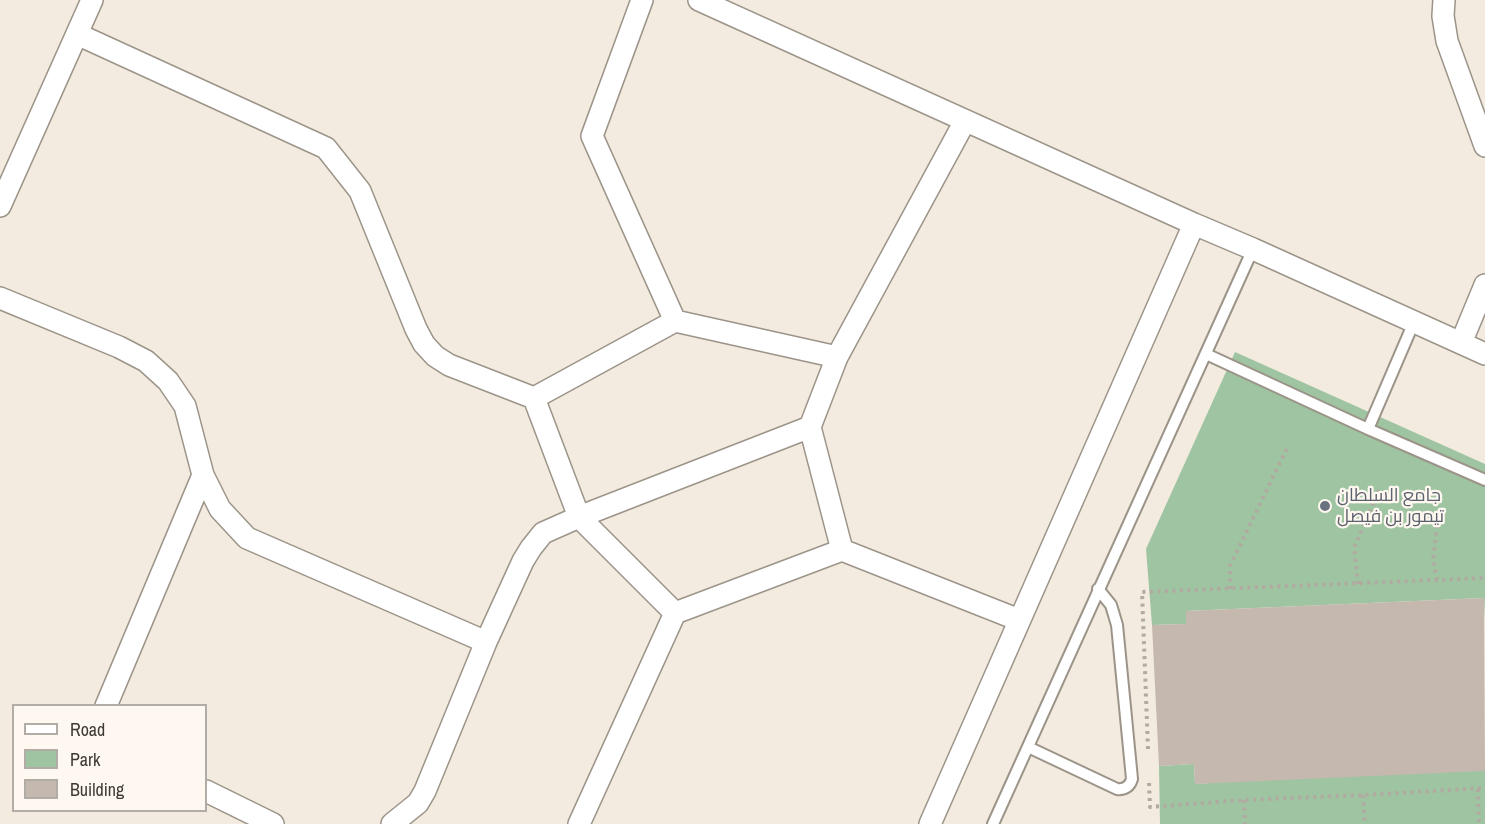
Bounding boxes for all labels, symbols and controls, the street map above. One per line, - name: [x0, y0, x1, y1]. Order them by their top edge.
- place label: جامع السلطان تيمور بن فيصل: [1337, 485, 1444, 528]
- marker: جامع السلطان تيمور بن فيصل: [1318, 499, 1332, 513]
- legend: [12, 704, 207, 812]
- text: Road: [70, 717, 105, 742]
- text: Park: [70, 747, 100, 772]
- text: Building: [70, 777, 124, 802]

